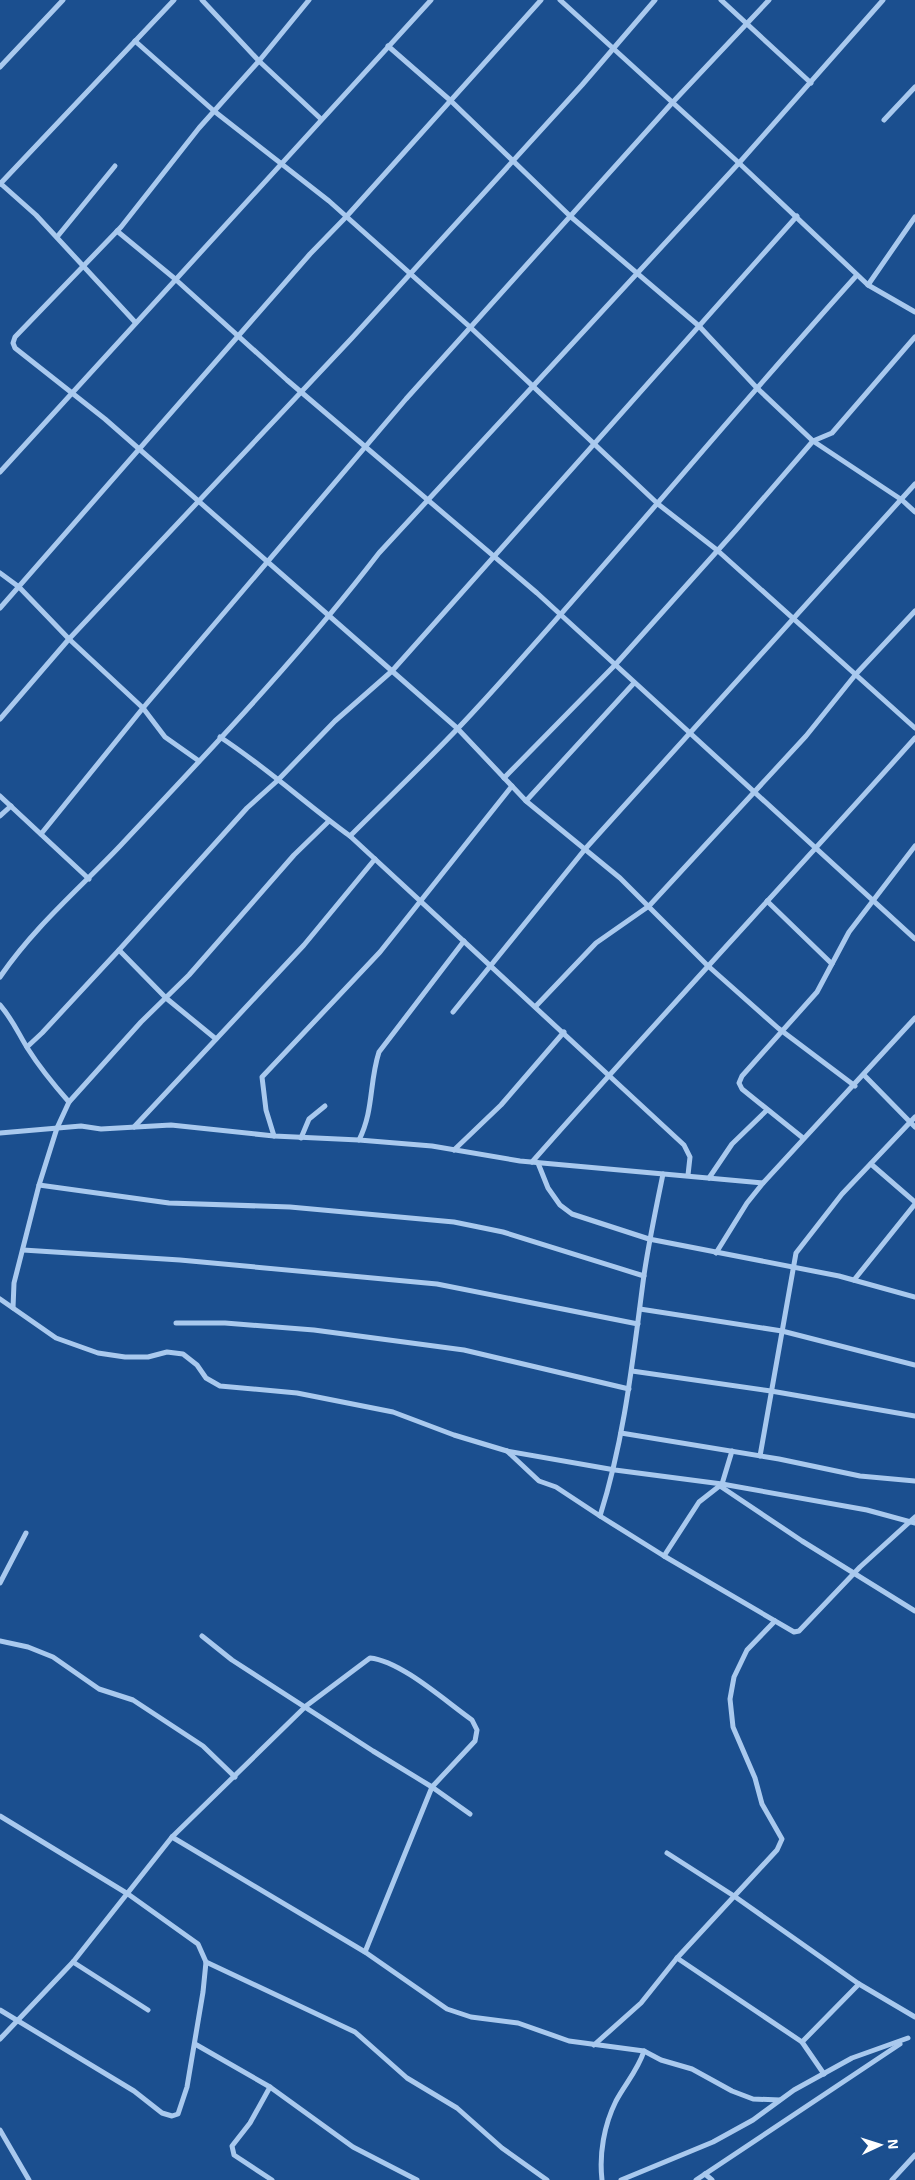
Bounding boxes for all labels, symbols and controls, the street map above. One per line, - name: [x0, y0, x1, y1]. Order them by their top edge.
- north arrow: [855, 2120, 905, 2170]
- text: N: [885, 2138, 902, 2150]

